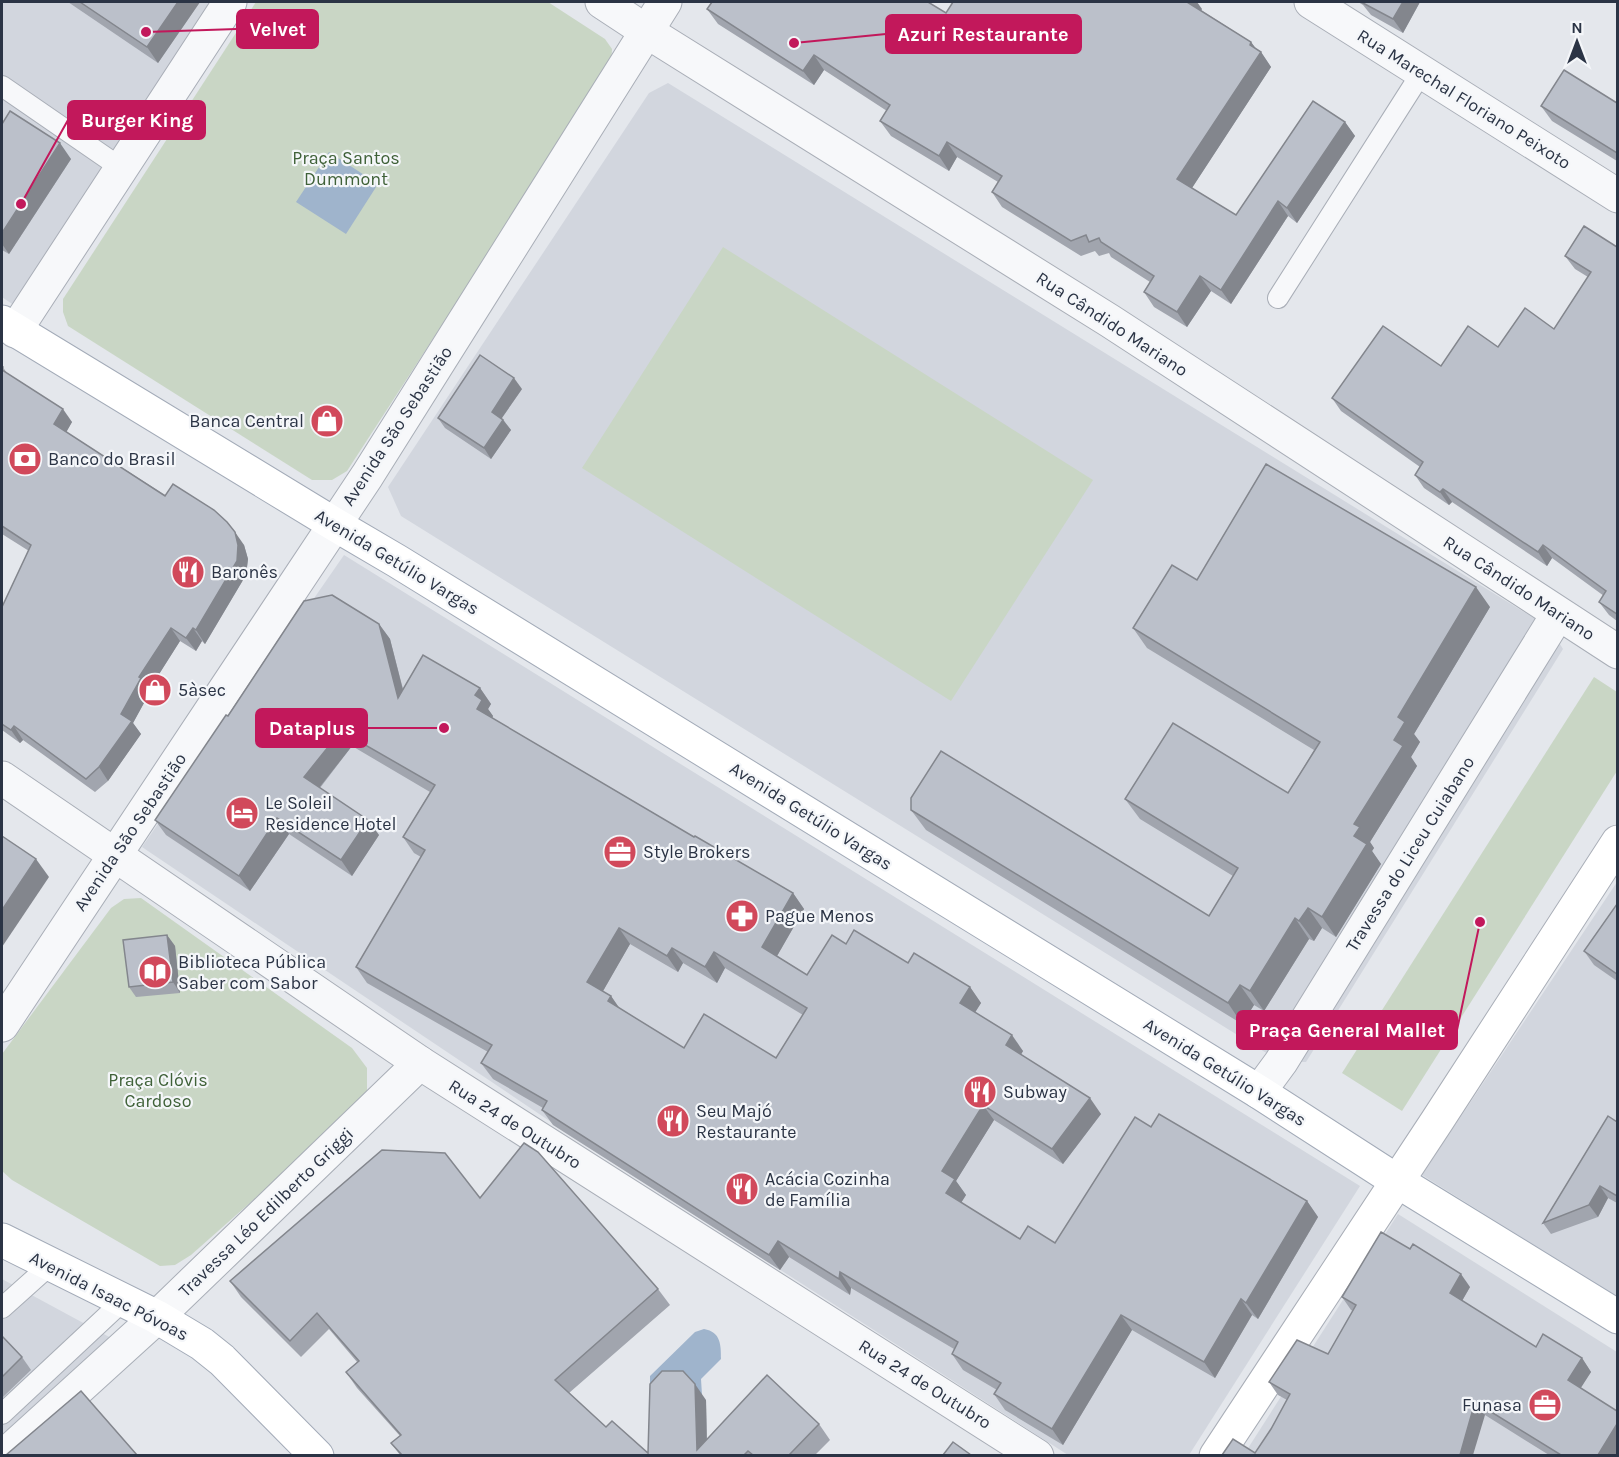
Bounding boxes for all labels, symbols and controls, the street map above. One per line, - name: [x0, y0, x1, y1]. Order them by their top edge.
- callout: Velvet: [237, 10, 318, 48]
- north arrow: [1547, 12, 1607, 72]
- callout: Azuri Restaurante: [886, 15, 1081, 53]
- text: Velvet: [250, 18, 307, 41]
- text: N: [1571, 18, 1583, 37]
- text: Azuri Restaurante: [897, 23, 1069, 46]
- street label: Rua Marechal Floriano Peixoto: [1353, 24, 1575, 174]
- callout: Burger King: [68, 101, 205, 139]
- text: Burger King: [81, 109, 193, 132]
- park label: Praça Santos Dummont: [292, 147, 400, 190]
- street label: Rua Cândido Mariano: [1032, 267, 1192, 381]
- street label: Avenida São Sebastião: [337, 342, 457, 510]
- shop icon: Banca Central: [309, 403, 345, 439]
- place label: Banca Central: [189, 410, 304, 432]
- bank icon: Banco do Brasil: [7, 441, 43, 477]
- place label: Banco do Brasil: [48, 448, 176, 470]
- street label: Avenida Getúlio Vargas: [311, 504, 483, 620]
- street label: Rua Cândido Mariano: [1439, 531, 1599, 645]
- restaurant icon: Baronês: [170, 554, 206, 590]
- place label: Baronês: [211, 561, 278, 583]
- shop icon: 5àsec: [137, 672, 173, 708]
- place label: 5àsec: [178, 679, 226, 701]
- callout: Dataplus: [256, 709, 367, 747]
- text: Dataplus: [269, 717, 355, 740]
- street label: Avenida São Sebastião: [69, 749, 191, 915]
- street label: Travessa do Liceu Cuiabano: [1341, 752, 1479, 956]
- street label: Avenida Getúlio Vargas: [726, 757, 896, 875]
- place label: Le Soleil Residence Hotel: [265, 792, 397, 835]
- hotel icon: Le Soleil Residence Hotel: [224, 795, 260, 831]
- office icon: Style Brokers: [602, 834, 638, 870]
- place label: Style Brokers: [643, 841, 750, 863]
- pharmacy icon: Pague Menos: [724, 898, 760, 934]
- place label: Pague Menos: [765, 905, 874, 927]
- place label: Biblioteca Pública Saber com Sabor: [178, 951, 326, 994]
- library icon: Biblioteca Pública Saber com Sabor: [137, 954, 173, 990]
- callout: Praça General Mallet: [1237, 1011, 1457, 1049]
- street label: Avenida Getúlio Vargas: [1140, 1013, 1310, 1131]
- text: Praça General Mallet: [1249, 1019, 1445, 1042]
- park label: Praça Clóvis Cardoso: [108, 1069, 208, 1112]
- street label: Rua 24 de Outubro: [445, 1074, 585, 1174]
- restaurant icon: Subway: [962, 1074, 998, 1110]
- place label: Subway: [1003, 1081, 1067, 1103]
- place label: Seu Majó Restaurante: [696, 1100, 797, 1143]
- restaurant icon: Seu Majó Restaurante: [655, 1103, 691, 1139]
- street label: Travessa Léo Edilberto Griggi: [174, 1122, 358, 1302]
- place label: Acácia Cozinha de Família: [765, 1168, 890, 1211]
- restaurant icon: Acácia Cozinha de Família: [724, 1171, 760, 1207]
- street label: Avenida Isaac Póvoas: [26, 1246, 192, 1346]
- street label: Rua 24 de Outubro: [855, 1334, 995, 1434]
- office icon: Funasa: [1527, 1387, 1563, 1423]
- place label: Funasa: [1462, 1394, 1522, 1416]

